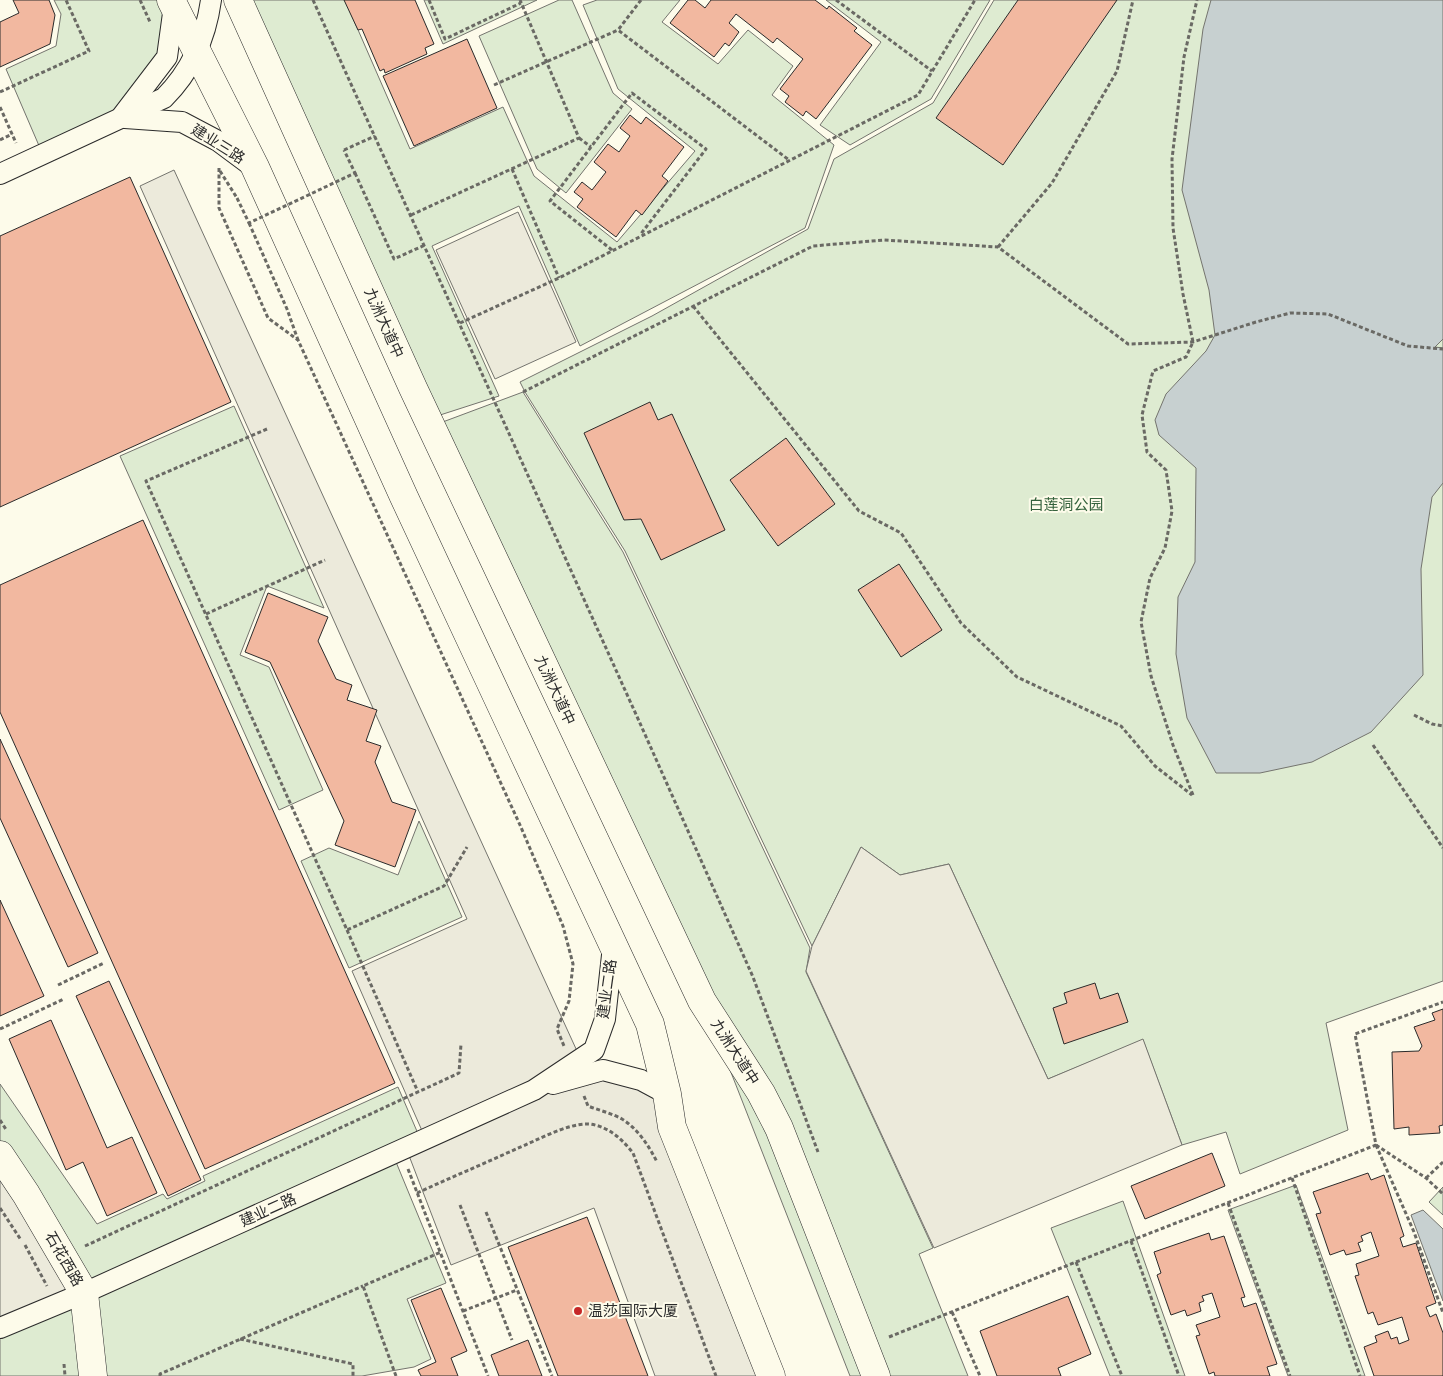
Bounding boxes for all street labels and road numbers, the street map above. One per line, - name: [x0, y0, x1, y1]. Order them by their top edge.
- street label: 建业三路: [188, 120, 248, 167]
- street label: 九洲大道中: [361, 285, 407, 361]
- street label: 九洲大道中: [532, 652, 579, 727]
- street label: 建业二路: [594, 958, 619, 1020]
- street label: 九洲大道中: [708, 1016, 763, 1088]
- street label: 建业二路: [237, 1190, 299, 1230]
- street label: 石花西路: [42, 1229, 87, 1289]

